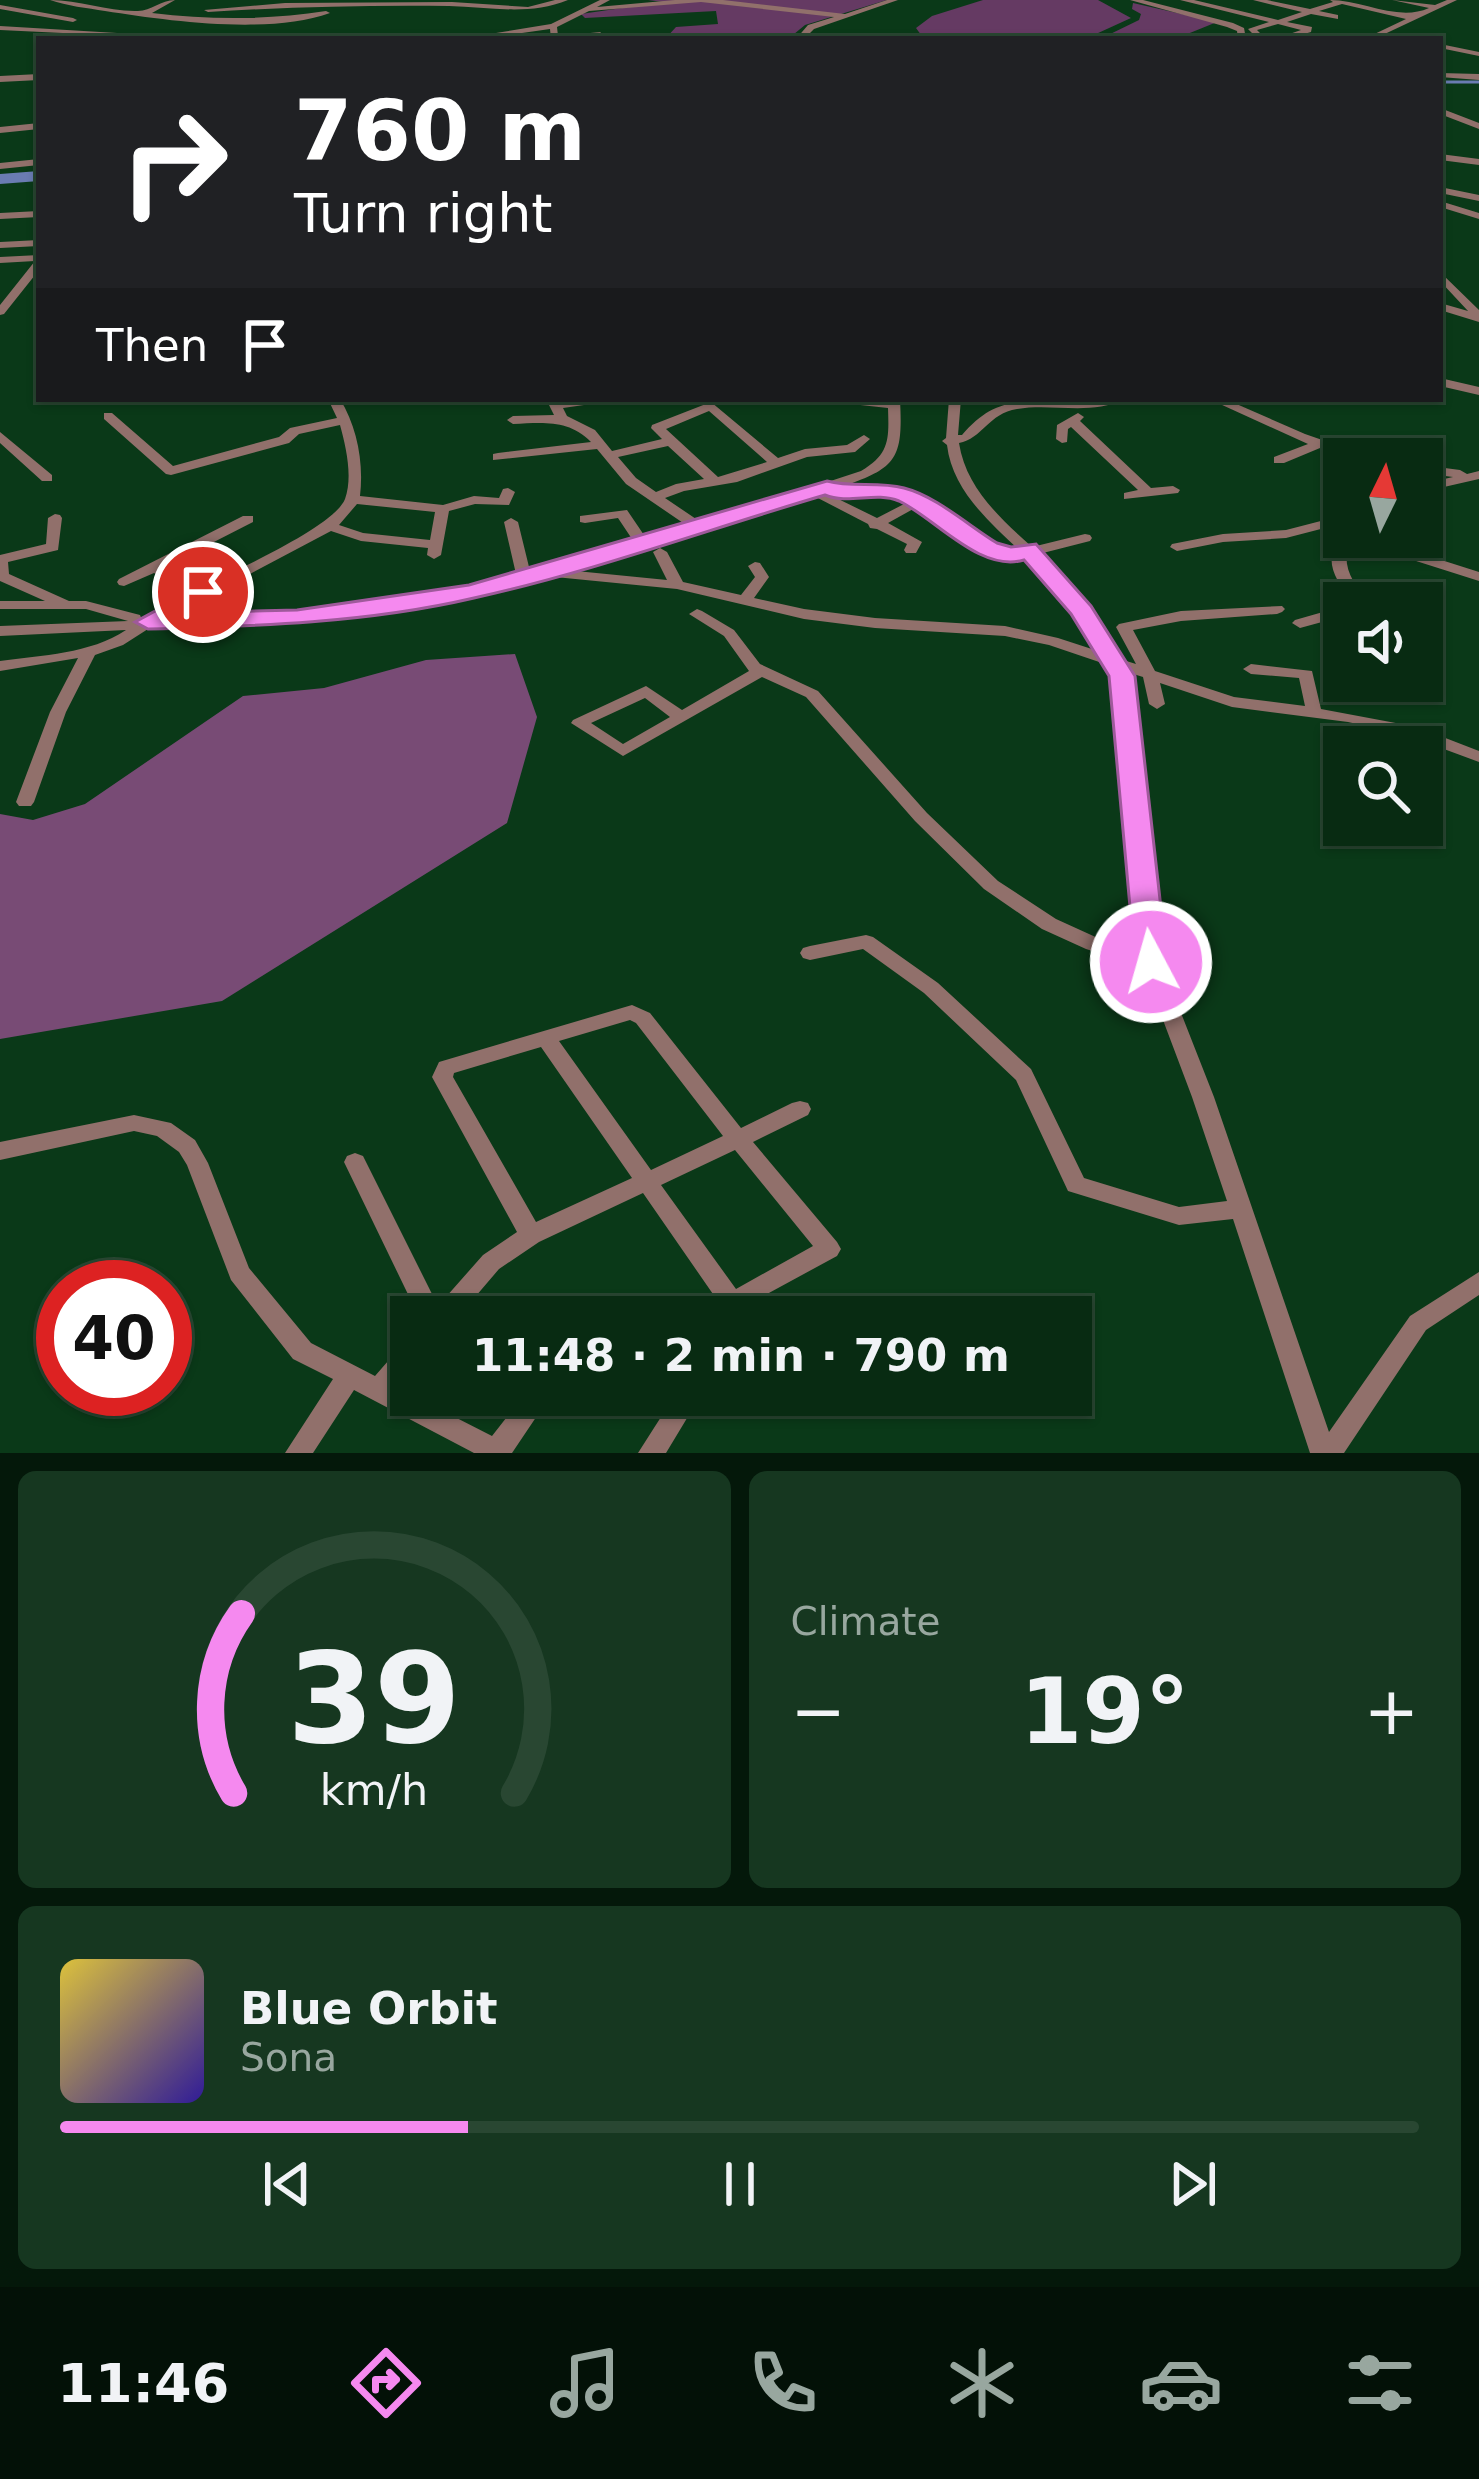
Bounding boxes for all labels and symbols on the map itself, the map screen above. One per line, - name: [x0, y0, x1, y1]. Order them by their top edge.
- north arrow: [1323, 438, 1443, 558]
- pin: [152, 541, 254, 643]
- position arrow: [1088, 899, 1214, 1025]
- speed limit sign: 40: [36, 1260, 192, 1416]

